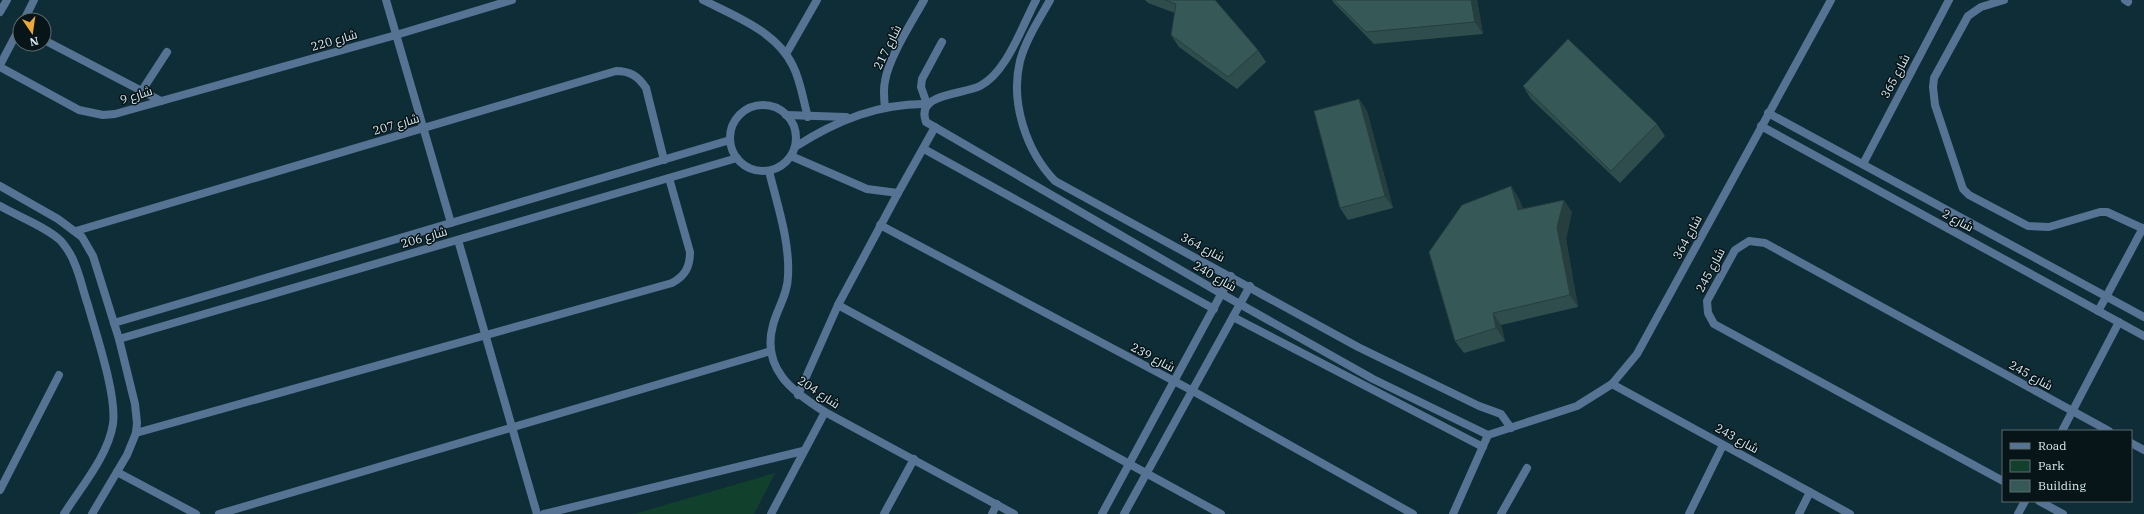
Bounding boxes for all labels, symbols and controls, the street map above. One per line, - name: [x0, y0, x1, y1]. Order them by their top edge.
- north arrow: [12, 12, 52, 52]
- street label: شارع 217: [870, 22, 905, 72]
- street label: شارع 220: [309, 26, 359, 55]
- text: N: [28, 34, 40, 50]
- street label: شارع 365: [1877, 51, 1914, 101]
- street label: شارع 9: [118, 83, 154, 108]
- street label: شارع 207: [371, 110, 421, 139]
- street label: شارع 2: [1939, 205, 1976, 236]
- street label: شارع 364: [1669, 212, 1706, 262]
- street label: شارع 206: [399, 223, 449, 252]
- street label: شارع 364: [1178, 229, 1228, 266]
- street label: شارع 245: [1692, 245, 1729, 295]
- street label: شارع 240: [1190, 258, 1239, 295]
- street label: شارع 239: [1128, 339, 1178, 376]
- street label: شارع 245: [2006, 357, 2056, 394]
- street label: شارع 204: [794, 372, 843, 412]
- street label: شارع 243: [1712, 420, 1762, 457]
- legend: [2002, 430, 2132, 502]
- text: Road: [2038, 438, 2067, 453]
- text: Park: [2038, 458, 2064, 473]
- text: Building: [2038, 478, 2086, 493]

